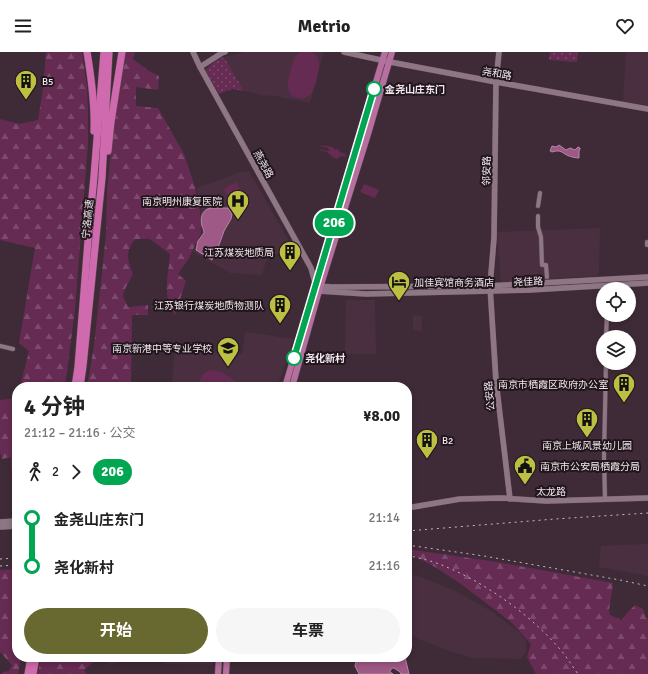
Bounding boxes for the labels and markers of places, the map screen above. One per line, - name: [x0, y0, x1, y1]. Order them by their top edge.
- building icon: B5: [13, 68, 39, 101]
- place label: B5: [42, 76, 53, 88]
- marker: 金尧山庄东门: [366, 81, 382, 97]
- place label: 金尧山庄东门: [384, 84, 445, 96]
- hospital icon: 南京明州康复医院: [225, 188, 251, 221]
- place label: 南京明州康复医院: [142, 196, 222, 208]
- building icon: 江苏煤炭地质局: [277, 239, 303, 272]
- place label: 江苏煤炭地质局: [204, 247, 274, 259]
- hotel icon: 加佳宾馆商务酒店: [386, 269, 412, 302]
- place label: 加佳宾馆商务酒店: [414, 277, 494, 289]
- building icon: 江苏银行煤炭地质物测队: [267, 292, 293, 325]
- place label: 江苏银行煤炭地质物测队: [154, 300, 264, 312]
- school or university icon: 南京新港中等专业学校: [215, 335, 241, 368]
- place label: 南京新港中等专业学校: [112, 343, 212, 355]
- marker: 尧化新村: [286, 350, 302, 366]
- place label: 尧化新村: [305, 352, 345, 365]
- building icon: 南京市栖霞区政府办公室: [611, 371, 637, 404]
- place label: 南京市栖霞区政府办公室: [498, 379, 608, 391]
- building icon: 南京上城风景幼儿园: [574, 406, 600, 439]
- building icon: B2: [414, 427, 440, 460]
- place label: B2: [442, 435, 453, 447]
- place label: 南京上城风景幼儿园: [542, 440, 632, 452]
- public building icon: 南京市公安局栖霞分局: [512, 453, 538, 486]
- place label: 南京市公安局栖霞分局: [540, 461, 640, 473]

